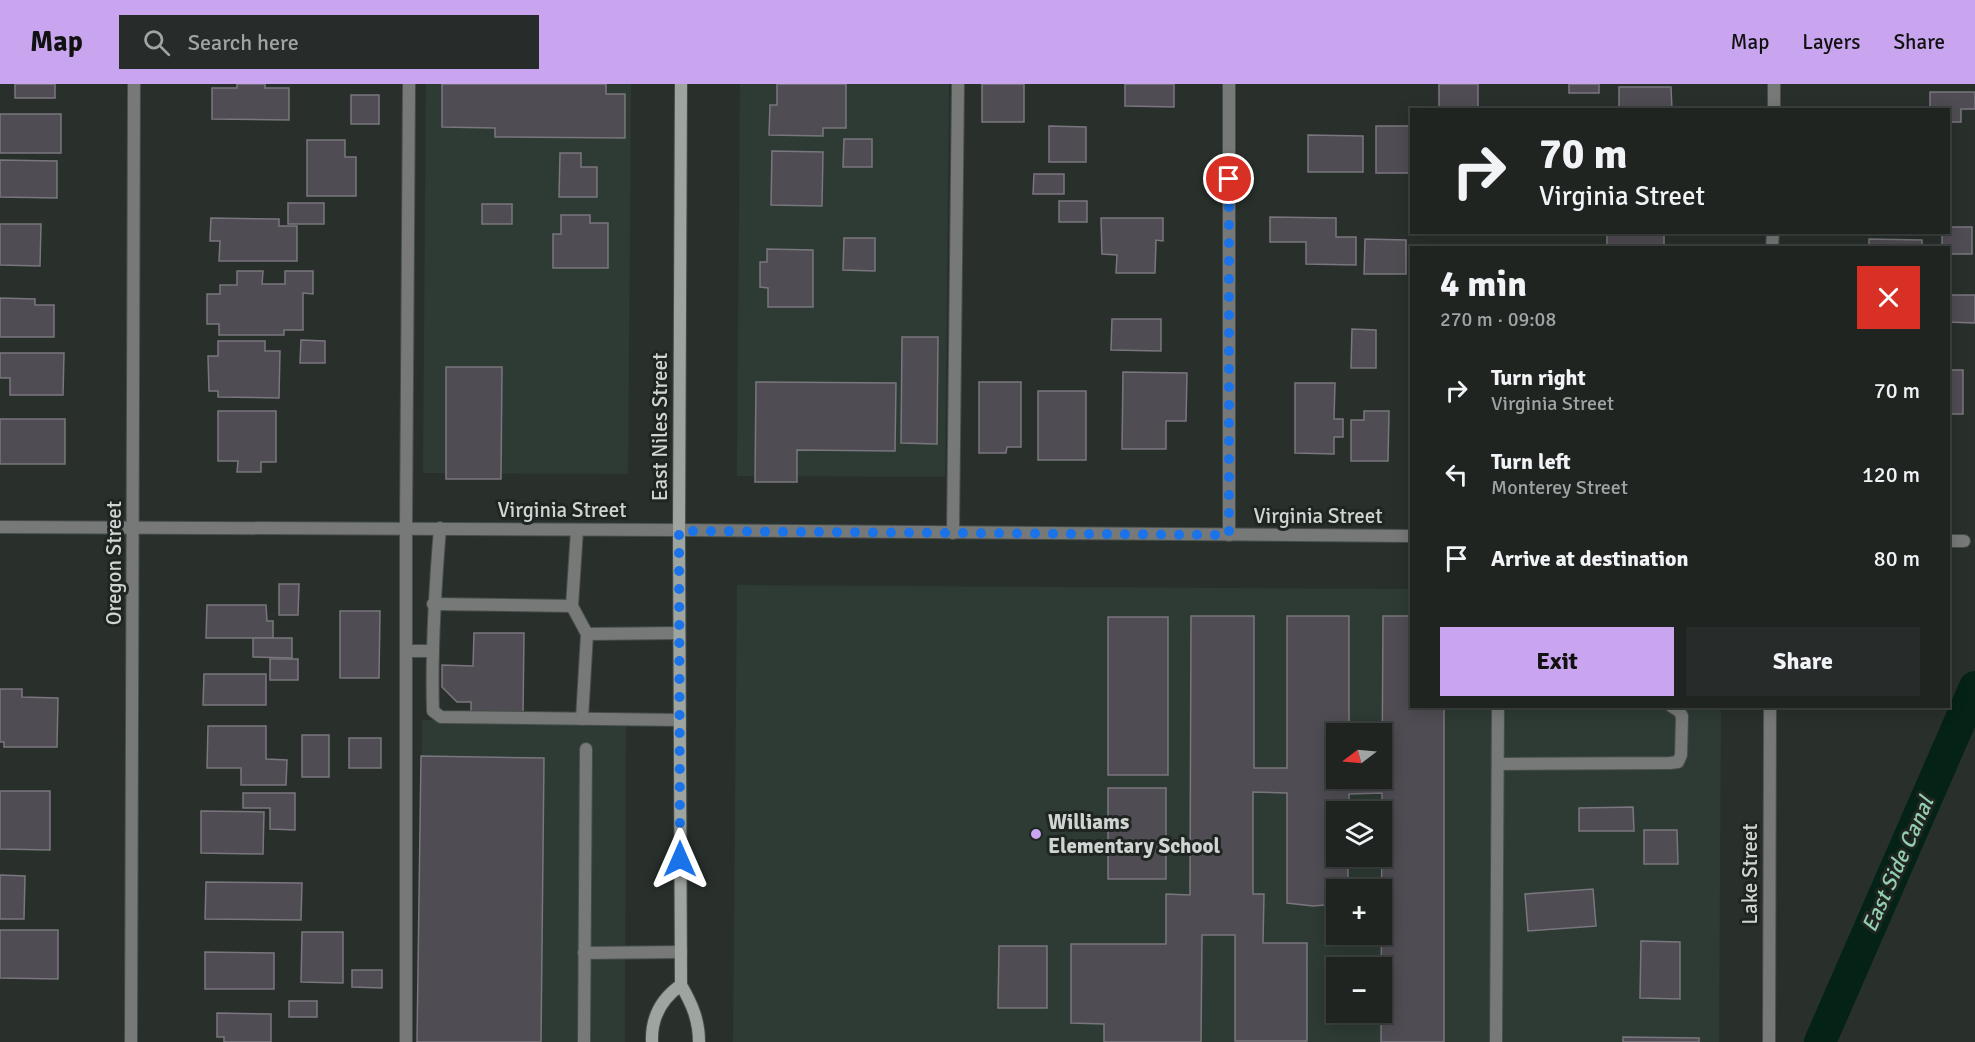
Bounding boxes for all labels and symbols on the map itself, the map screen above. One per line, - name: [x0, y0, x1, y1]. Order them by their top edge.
- pin: [1203, 153, 1254, 204]
- street label: East Niles Street: [647, 353, 673, 501]
- street label: Virginia Street: [497, 497, 627, 523]
- street label: Oregon Street: [101, 501, 127, 625]
- street label: Virginia Street: [1253, 503, 1383, 529]
- north arrow: [1326, 723, 1392, 789]
- water label: East Side Canal: [1856, 791, 1940, 936]
- place label: Williams Elementary School: [1048, 809, 1220, 859]
- street label: Lake Street: [1737, 823, 1763, 925]
- position arrow: [648, 827, 712, 891]
- marker: Williams Elementary School: [1029, 827, 1043, 841]

